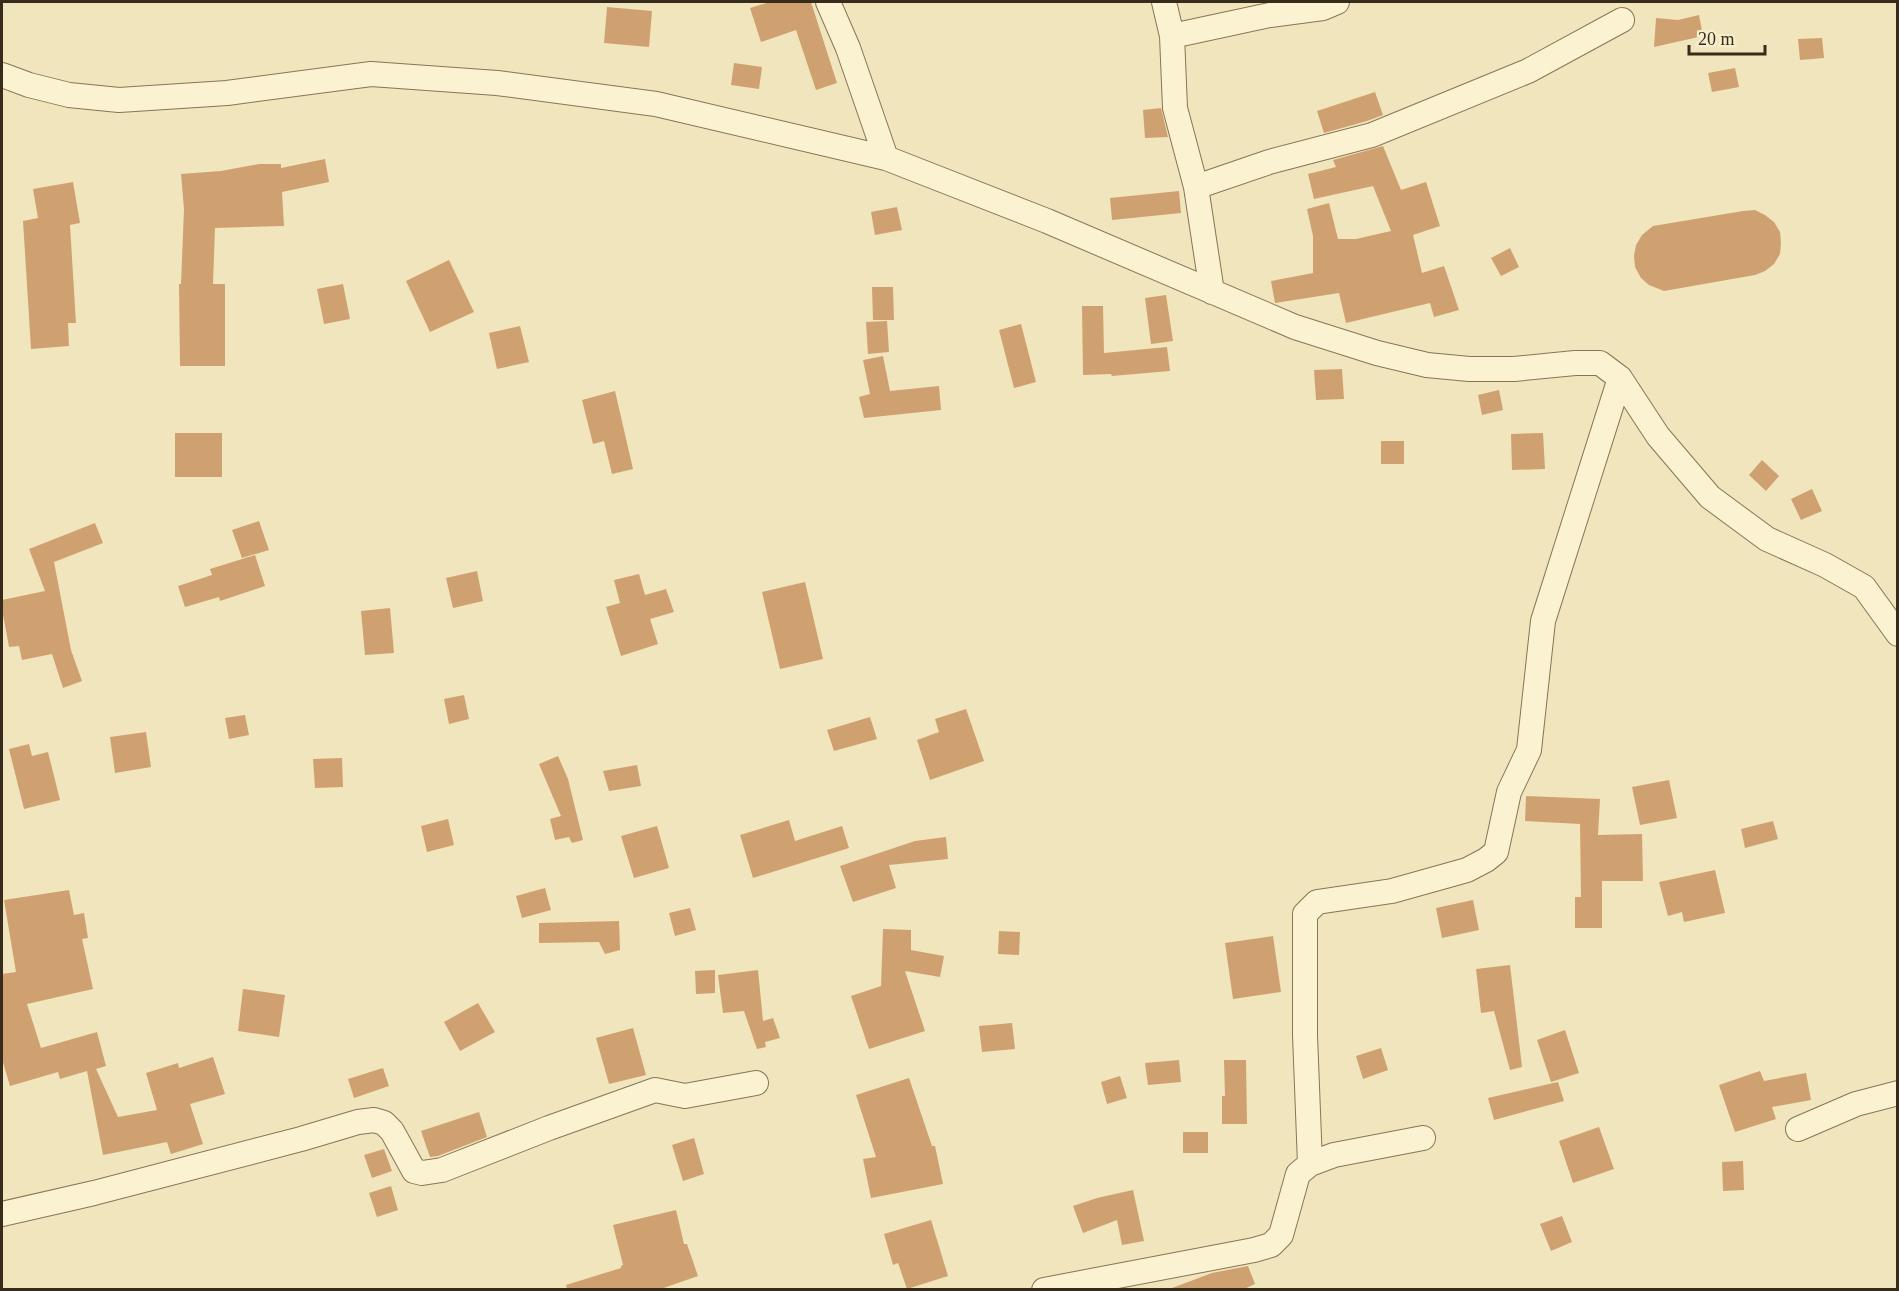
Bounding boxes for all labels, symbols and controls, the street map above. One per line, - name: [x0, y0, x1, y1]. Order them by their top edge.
- scale bar: [1689, 18, 1766, 56]
- text: 20 m: [1698, 29, 1735, 49]

